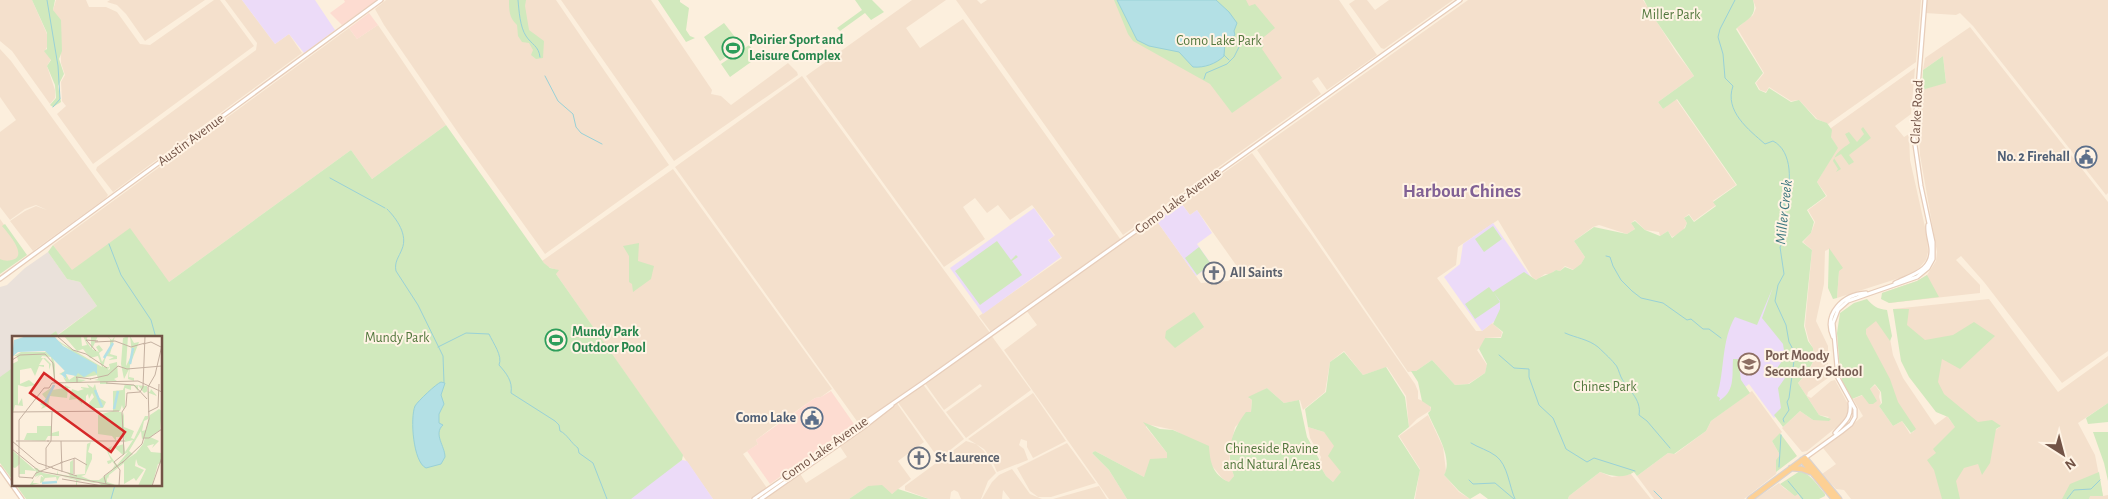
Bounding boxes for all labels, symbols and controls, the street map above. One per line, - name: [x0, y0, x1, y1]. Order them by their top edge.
- park label: Miller Park: [1642, 8, 1701, 22]
- place label: Poirier Sport and Leisure Complex: [749, 33, 844, 63]
- park label: Como Lake Park: [1176, 34, 1262, 48]
- sports icon: Poirier Sport and Leisure Complex: [721, 36, 745, 60]
- street label: Clarke Road: [1908, 79, 1926, 145]
- street label: Austin Avenue: [155, 111, 227, 169]
- public building icon: No. 2 Firehall: [2074, 145, 2098, 169]
- place label: No. 2 Firehall: [1997, 150, 2070, 164]
- street label: Como Lake Avenue: [1133, 165, 1223, 237]
- water label: Miller Creek: [1773, 179, 1795, 245]
- district label: Harbour Chines: [1403, 182, 1521, 201]
- church icon: All Saints: [1202, 261, 1226, 285]
- place label: All Saints: [1230, 266, 1283, 280]
- place label: Mundy Park Outdoor Pool: [572, 325, 646, 355]
- sports icon: Mundy Park Outdoor Pool: [544, 328, 568, 352]
- park label: Mundy Park: [365, 331, 430, 345]
- inset map: [12, 336, 162, 486]
- place label: Port Moody Secondary School: [1765, 349, 1862, 379]
- school or university icon: Port Moody Secondary School: [1737, 352, 1761, 376]
- park label: Chines Park: [1573, 380, 1637, 394]
- public building icon: Como Lake: [800, 406, 824, 430]
- place label: Como Lake: [736, 411, 796, 425]
- street label: Como Lake Avenue: [779, 414, 871, 484]
- north arrow: [2038, 429, 2088, 479]
- park label: Chineside Ravine and Natural Areas: [1223, 442, 1321, 472]
- church icon: St Laurence: [907, 446, 931, 470]
- place label: St Laurence: [935, 451, 1000, 465]
- text: N: [2062, 455, 2078, 472]

